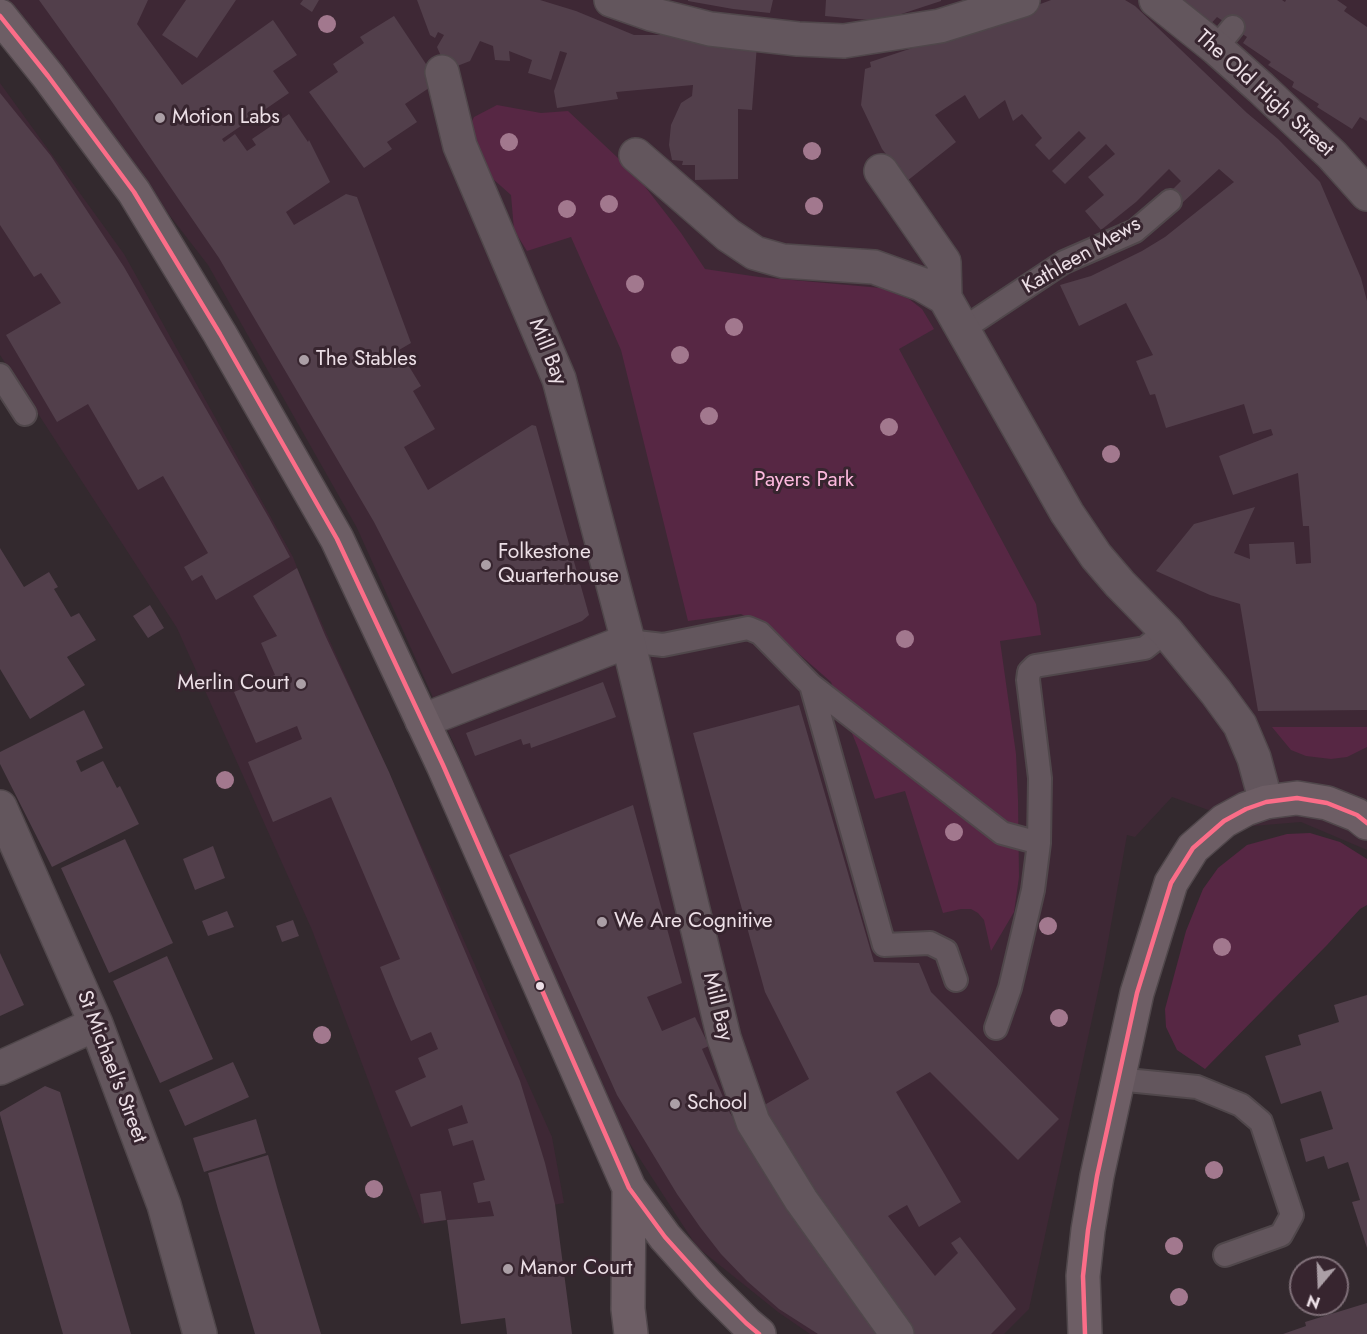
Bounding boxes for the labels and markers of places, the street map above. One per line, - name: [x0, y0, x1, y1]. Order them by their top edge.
- place label: Motion Labs: [172, 105, 280, 131]
- marker: Motion Labs: [153, 111, 167, 125]
- place label: The Stables: [316, 347, 417, 373]
- marker: The Stables: [297, 353, 311, 367]
- place label: Folkestone Quarterhouse: [498, 540, 619, 590]
- marker: Folkestone Quarterhouse: [479, 558, 493, 572]
- place label: Merlin Court: [177, 671, 289, 697]
- marker: Merlin Court: [294, 677, 308, 691]
- place label: We Are Cognitive: [614, 909, 773, 935]
- marker: We Are Cognitive: [595, 915, 609, 929]
- unlabelled marker: [534, 980, 546, 992]
- place label: School: [687, 1091, 747, 1117]
- marker: School: [668, 1097, 682, 1111]
- place label: Manor Court: [520, 1256, 632, 1282]
- marker: Manor Court: [501, 1262, 515, 1276]

